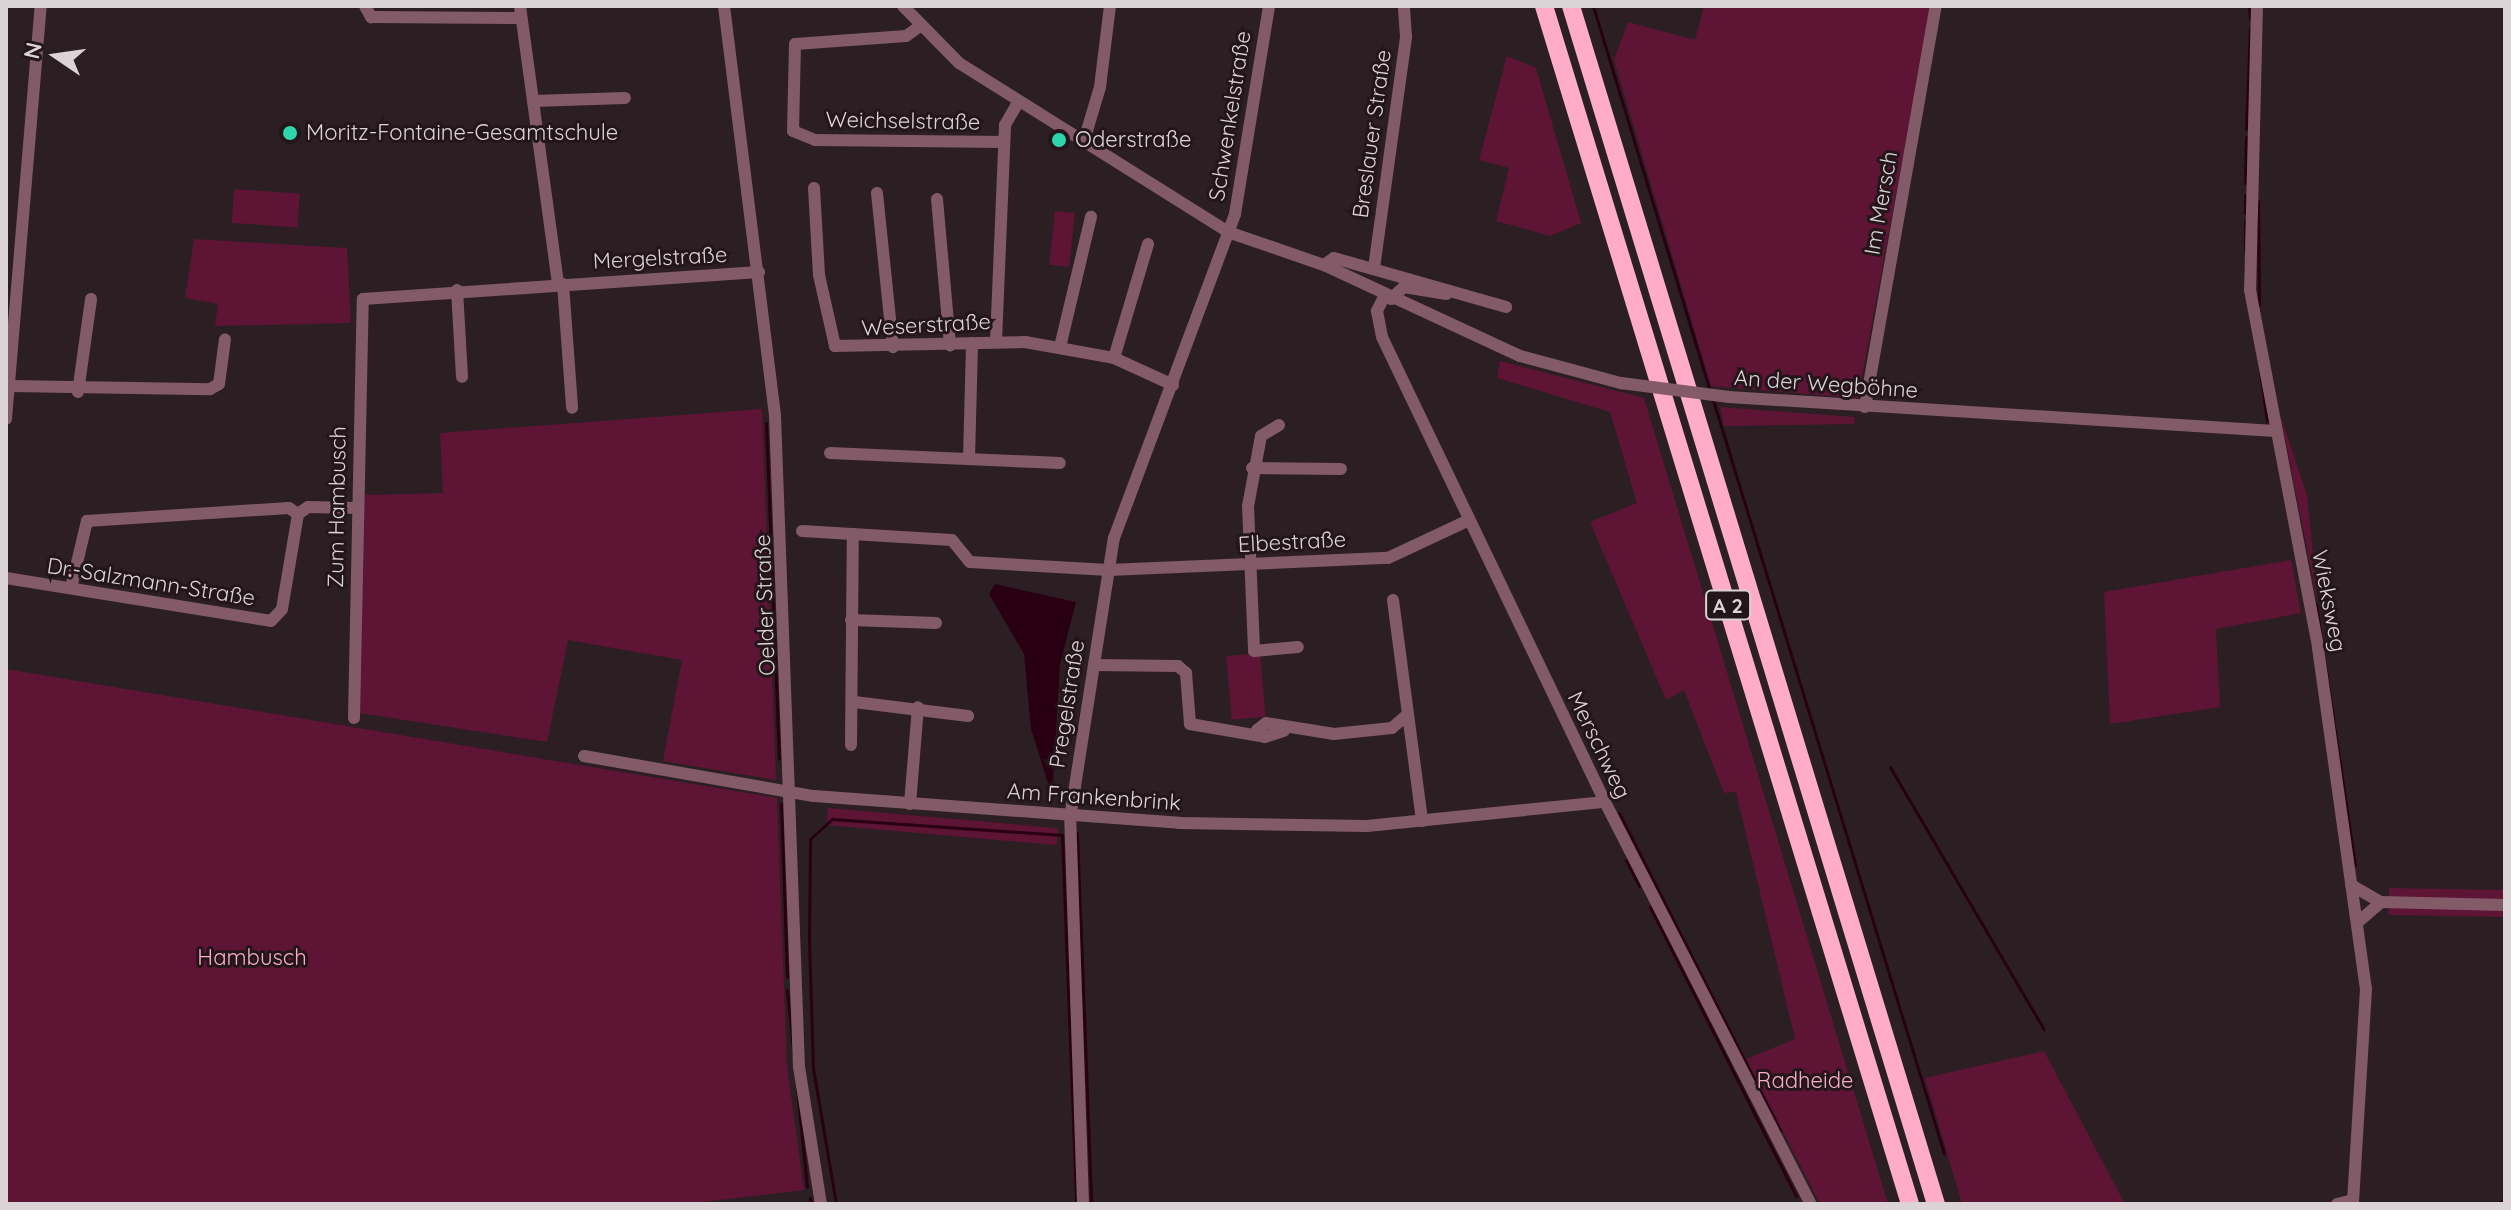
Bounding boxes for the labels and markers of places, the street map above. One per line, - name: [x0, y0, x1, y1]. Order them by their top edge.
- place label: Moritz-Fontaine-Gesamtschule: [306, 120, 618, 146]
- marker: Moritz-Fontaine-Gesamtschule: [281, 124, 299, 142]
- place label: Oderstraße: [1075, 127, 1191, 153]
- marker: Oderstraße: [1050, 131, 1068, 149]

